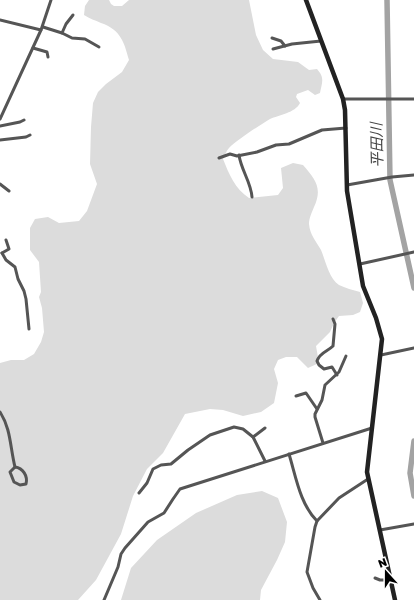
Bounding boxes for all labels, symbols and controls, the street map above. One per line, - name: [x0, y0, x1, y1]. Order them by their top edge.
- water label: 平田川: [367, 120, 385, 168]
- north arrow: [366, 552, 406, 592]
- text: N: [376, 555, 388, 570]

